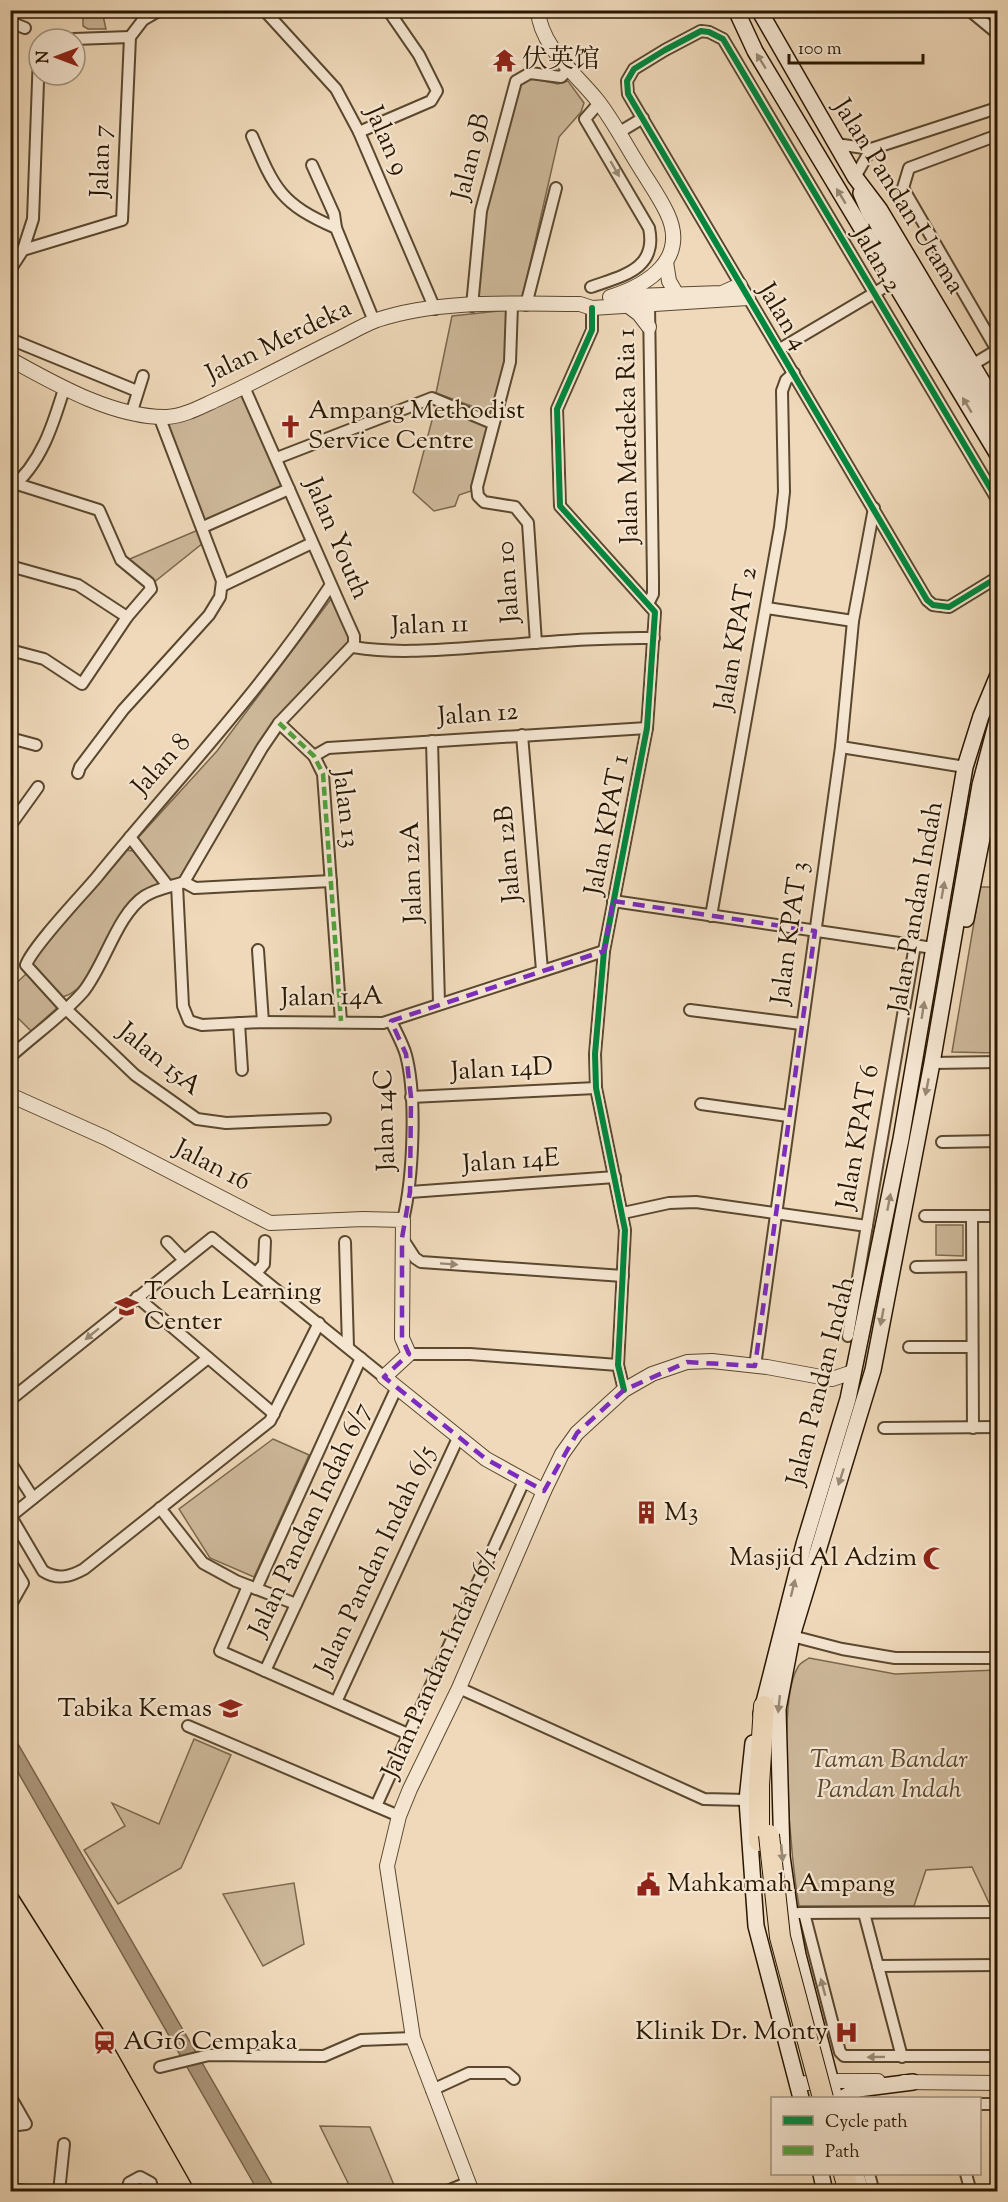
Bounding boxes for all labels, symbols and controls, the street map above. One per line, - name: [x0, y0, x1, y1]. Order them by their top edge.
- north arrow: [27, 27, 87, 87]
- scale bar: [789, 27, 922, 65]
- text: 100 m: [798, 37, 842, 63]
- place label: 伏英馆: [522, 42, 600, 79]
- temple icon: 伏英馆: [491, 47, 517, 73]
- text: N: [33, 50, 56, 63]
- one-way arrow: [756, 53, 767, 69]
- street label: Jalan Pandan Utama: [822, 90, 973, 302]
- street label: Jalan 9: [354, 99, 418, 182]
- street label: Jalan 9B: [443, 109, 501, 206]
- street label: Jalan 7: [82, 124, 122, 200]
- one-way arrow: [609, 161, 620, 177]
- one-way arrow: [836, 188, 847, 204]
- street label: Jalan 2: [841, 218, 910, 300]
- street label: Jalan 4: [746, 275, 817, 358]
- street label: Jalan Merdeka: [198, 291, 358, 394]
- street label: Jalan Merdeka Ria 1: [609, 328, 649, 546]
- place label: Ampang Methodist Service Centre: [308, 393, 525, 460]
- one-way arrow: [962, 397, 973, 413]
- church icon: Ampang Methodist Service Centre: [277, 413, 303, 439]
- street label: Jalan Youth: [293, 471, 378, 606]
- street label: Jalan 10: [488, 540, 530, 626]
- street label: Jalan KPAT 2: [706, 564, 768, 716]
- street label: Jalan 11: [389, 606, 469, 646]
- street label: Jalan 12: [434, 694, 520, 736]
- street label: Jalan 8: [123, 726, 200, 806]
- street label: Jalan KPAT 1: [576, 751, 640, 900]
- street label: Jalan 13: [322, 766, 368, 850]
- street label: Jalan Pandan Indah: [880, 798, 954, 1018]
- street label: Jalan 12B: [486, 804, 532, 906]
- street label: Jalan 12A: [393, 820, 433, 926]
- street label: Jalan KPAT 3: [762, 859, 819, 1009]
- one-way arrow: [939, 881, 948, 900]
- street label: Jalan 14A: [278, 979, 384, 1017]
- one-way arrow: [918, 1000, 927, 1019]
- street label: Jalan 15A: [108, 1013, 209, 1105]
- street label: Jalan 14D: [448, 1049, 554, 1091]
- street label: Jalan KPAT 6: [828, 1062, 890, 1214]
- street label: Jalan 14C: [366, 1068, 406, 1174]
- one-way arrow: [922, 1078, 931, 1097]
- street label: Jalan 16: [166, 1130, 257, 1201]
- street label: Jalan 14E: [459, 1140, 561, 1184]
- one-way arrow: [885, 1192, 894, 1211]
- one-way arrow: [439, 1259, 458, 1268]
- street label: Jalan Pandan Indah: [778, 1273, 866, 1491]
- place label: Touch Learning Center: [144, 1274, 321, 1341]
- school or university icon: Touch Learning Center: [113, 1294, 139, 1320]
- one-way arrow: [878, 1308, 887, 1327]
- one-way arrow: [84, 1327, 99, 1339]
- street label: Jalan Pandan Indah 6/7: [240, 1397, 381, 1645]
- street label: Jalan Pandan Indah 6/5: [306, 1440, 446, 1684]
- one-way arrow: [835, 1468, 845, 1486]
- place label: M3: [664, 1495, 698, 1532]
- building icon: M3: [633, 1500, 659, 1526]
- place label: Masjid Al Adzim: [729, 1540, 917, 1577]
- street label: Jalan Pandan Indah 6/1: [372, 1541, 509, 1787]
- mosque icon: Masjid Al Adzim: [922, 1545, 948, 1571]
- one-way arrow: [788, 1579, 798, 1597]
- place label: Tabika Kemas: [57, 1691, 212, 1728]
- one-way arrow: [774, 1695, 784, 1714]
- school or university icon: Tabika Kemas: [217, 1696, 243, 1722]
- park label: Taman Bandar Pandan Indah: [810, 1742, 968, 1809]
- one-way arrow: [778, 1844, 787, 1863]
- place label: Mahkamah Ampang: [667, 1866, 895, 1903]
- public building icon: Mahkamah Ampang: [636, 1871, 662, 1897]
- one-way arrow: [818, 1978, 827, 1996]
- place label: Klinik Dr. Monty: [635, 2014, 828, 2051]
- hospital icon: Klinik Dr. Monty: [833, 2019, 859, 2045]
- place label: AG16 Cempaka: [123, 2024, 298, 2061]
- station icon: AG16 Cempaka: [92, 2029, 118, 2055]
- one-way arrow: [867, 2052, 886, 2062]
- legend: [771, 2097, 981, 2175]
- text: Cycle path: [825, 2110, 908, 2136]
- text: Path: [825, 2140, 860, 2166]

